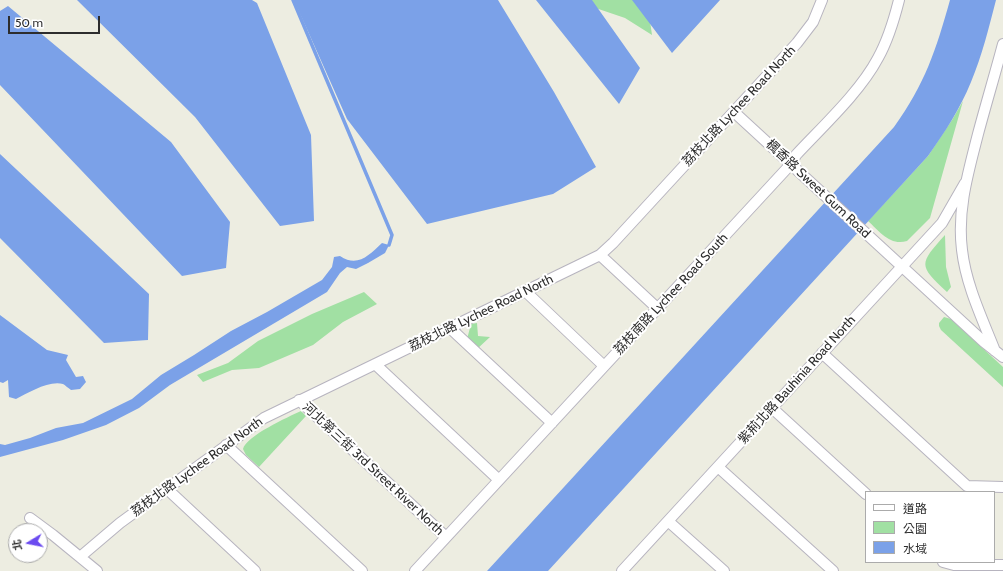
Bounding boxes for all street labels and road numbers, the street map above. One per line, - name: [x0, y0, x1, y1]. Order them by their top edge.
- street label: 荔枝北路 Lychee Road North: [679, 43, 799, 169]
- street label: 楓香路 Sweet Gum Road: [762, 136, 874, 242]
- street label: 荔枝南路 Lychee Road South: [611, 230, 731, 358]
- street label: 荔枝北路 Lychee Road North: [406, 271, 556, 355]
- street label: 紫荊北路 Bauhinia Road North: [735, 313, 859, 447]
- street label: 河北第三街 3rd Street River North: [299, 399, 447, 539]
- street label: 荔枝北路 Lychee Road North: [128, 414, 266, 520]

